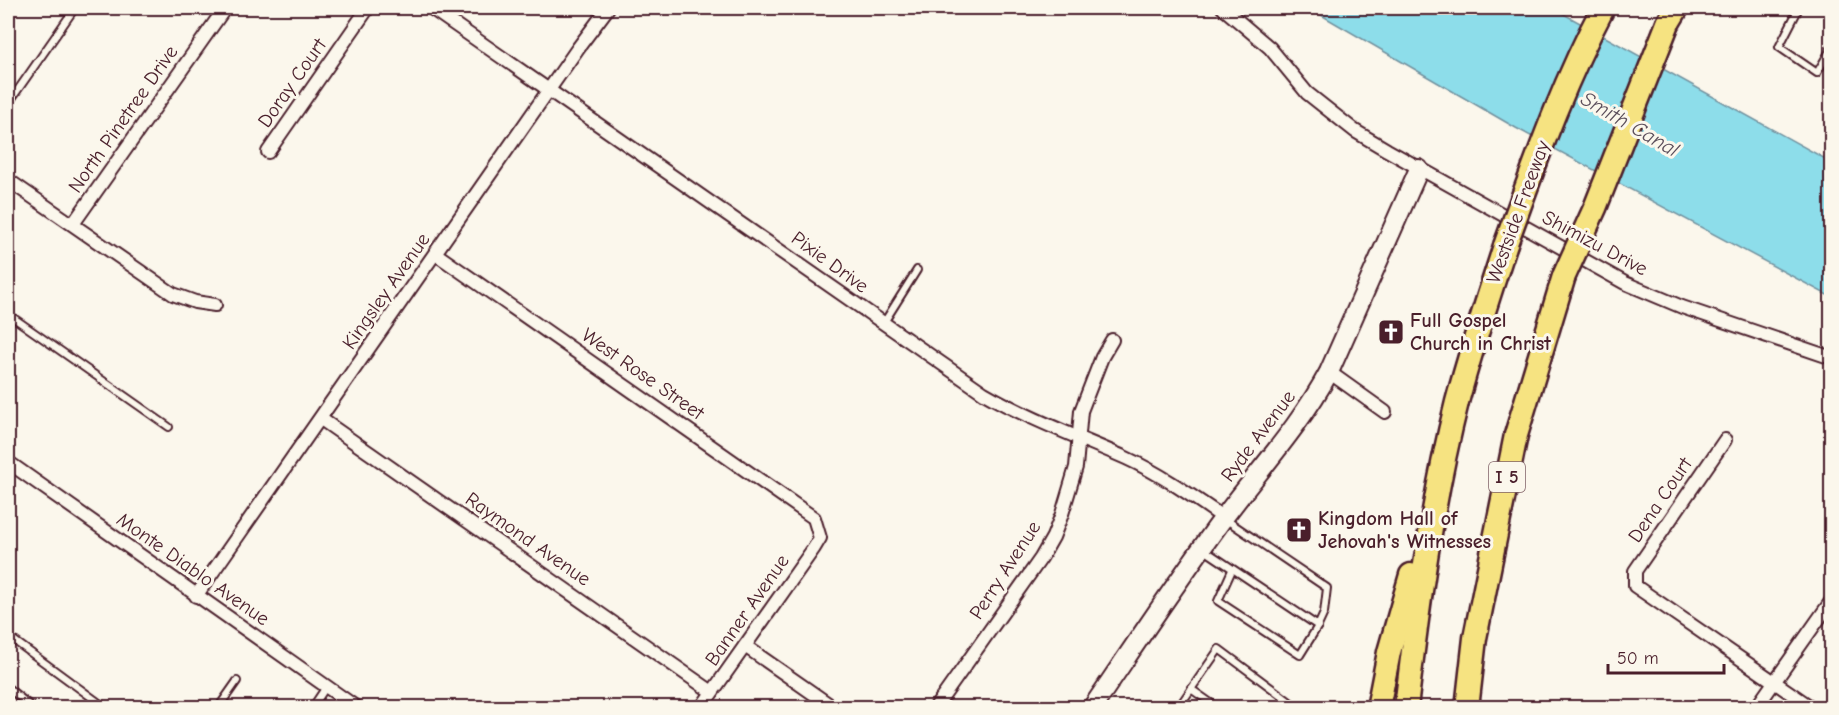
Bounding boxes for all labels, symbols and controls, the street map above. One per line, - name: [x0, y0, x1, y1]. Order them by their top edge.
- street label: Doray Court: [253, 33, 332, 132]
- street label: North Pinetree Drive: [63, 41, 183, 197]
- water label: Smith Canal: [1577, 86, 1684, 162]
- street label: Westside Freeway: [1482, 137, 1555, 287]
- street label: Shimizu Drive: [1538, 206, 1652, 280]
- street label: Pixie Drive: [787, 226, 873, 298]
- street label: Kingsley Avenue: [337, 228, 435, 354]
- place label: Full Gospel Church in Christ: [1410, 309, 1551, 355]
- church icon: Full Gospel Church in Christ: [1376, 317, 1406, 347]
- street label: West Rose Street: [577, 323, 710, 425]
- street label: Ryde Avenue: [1216, 386, 1300, 486]
- street label: Dena Court: [1623, 452, 1697, 547]
- road number: I 5: [1489, 462, 1525, 492]
- street label: Raymond Avenue: [461, 487, 595, 591]
- place label: Kingdom Hall of Jehovah's Witnesses: [1318, 507, 1491, 553]
- street label: Monte Diablo Avenue: [112, 508, 274, 630]
- church icon: Kingdom Hall of Jehovah's Witnesses: [1284, 515, 1314, 545]
- street label: Perry Avenue: [965, 516, 1045, 624]
- street label: Banner Avenue: [700, 550, 794, 670]
- scale bar: [1608, 637, 1724, 675]
- text: 50 m: [1617, 648, 1659, 669]

